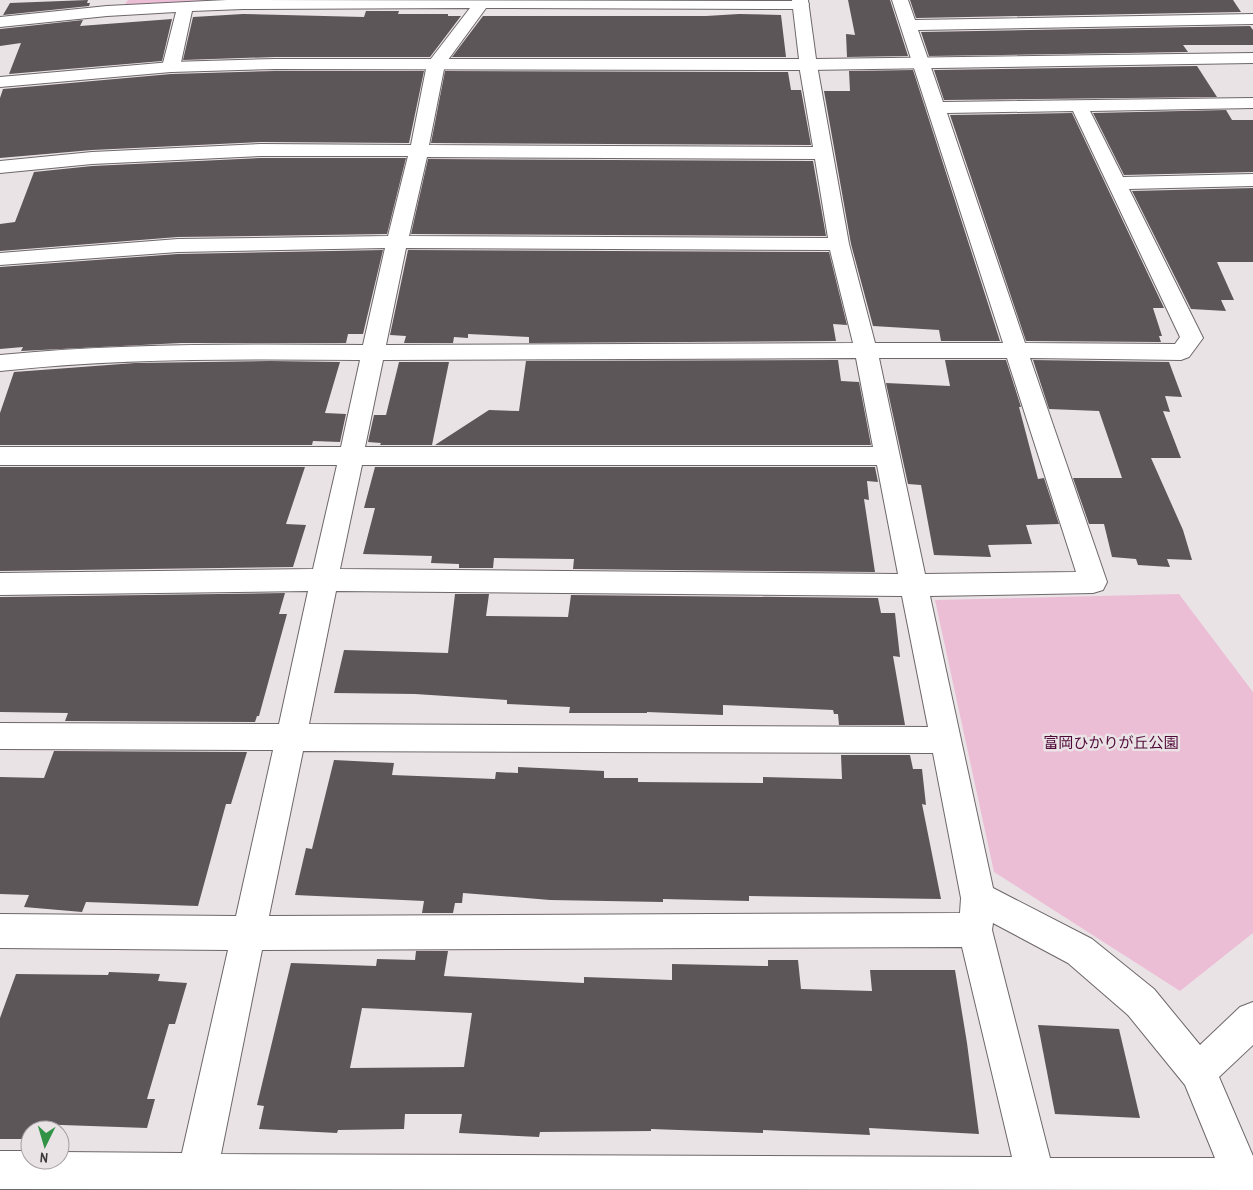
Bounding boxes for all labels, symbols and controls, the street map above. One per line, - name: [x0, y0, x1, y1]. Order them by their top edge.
- park label: 富岡ひかりが丘公園: [1043, 732, 1179, 753]
- north arrow: [20, 1120, 70, 1170]
- text: N: [39, 1149, 49, 1167]

